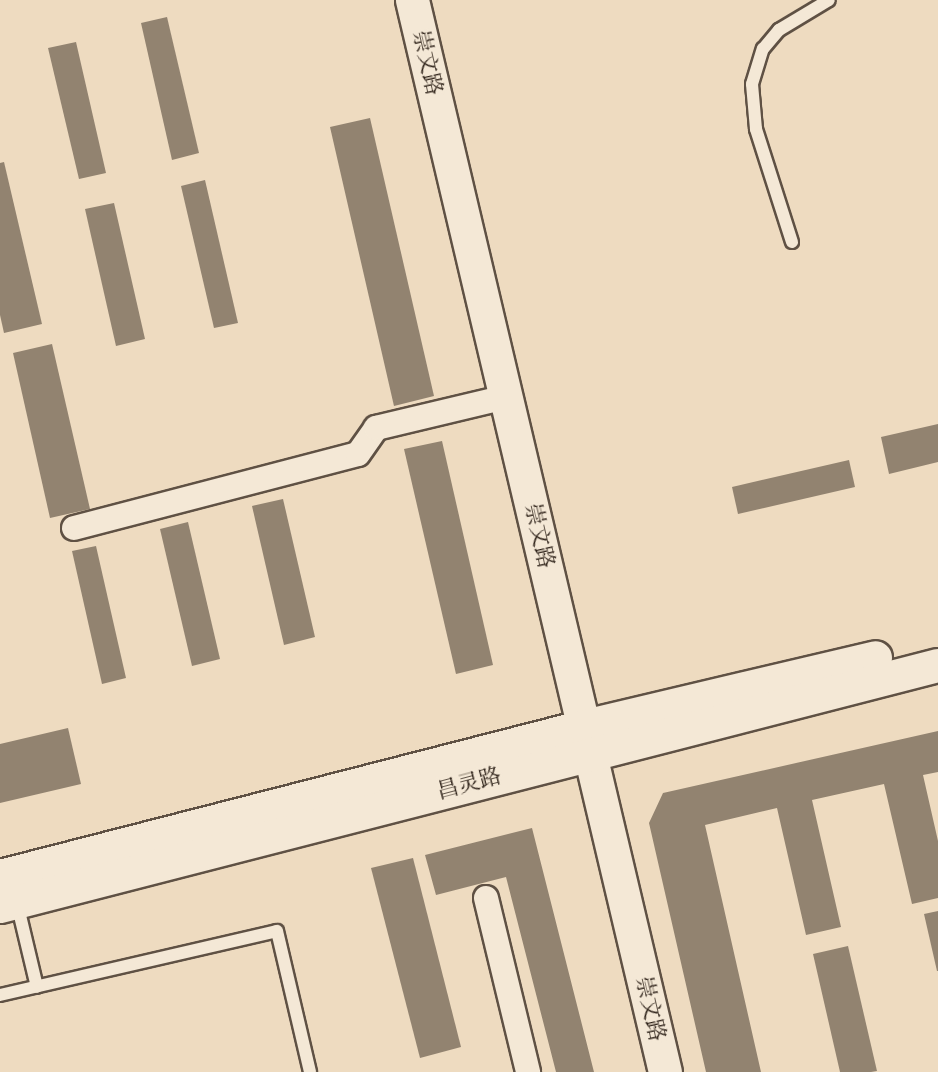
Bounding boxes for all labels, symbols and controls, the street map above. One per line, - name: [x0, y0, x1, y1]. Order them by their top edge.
- street label: 崇文路: [407, 28, 447, 98]
- street label: 崇文路: [519, 501, 559, 571]
- street label: 昌灵路: [434, 763, 504, 805]
- street label: 崇文路: [630, 974, 670, 1044]

